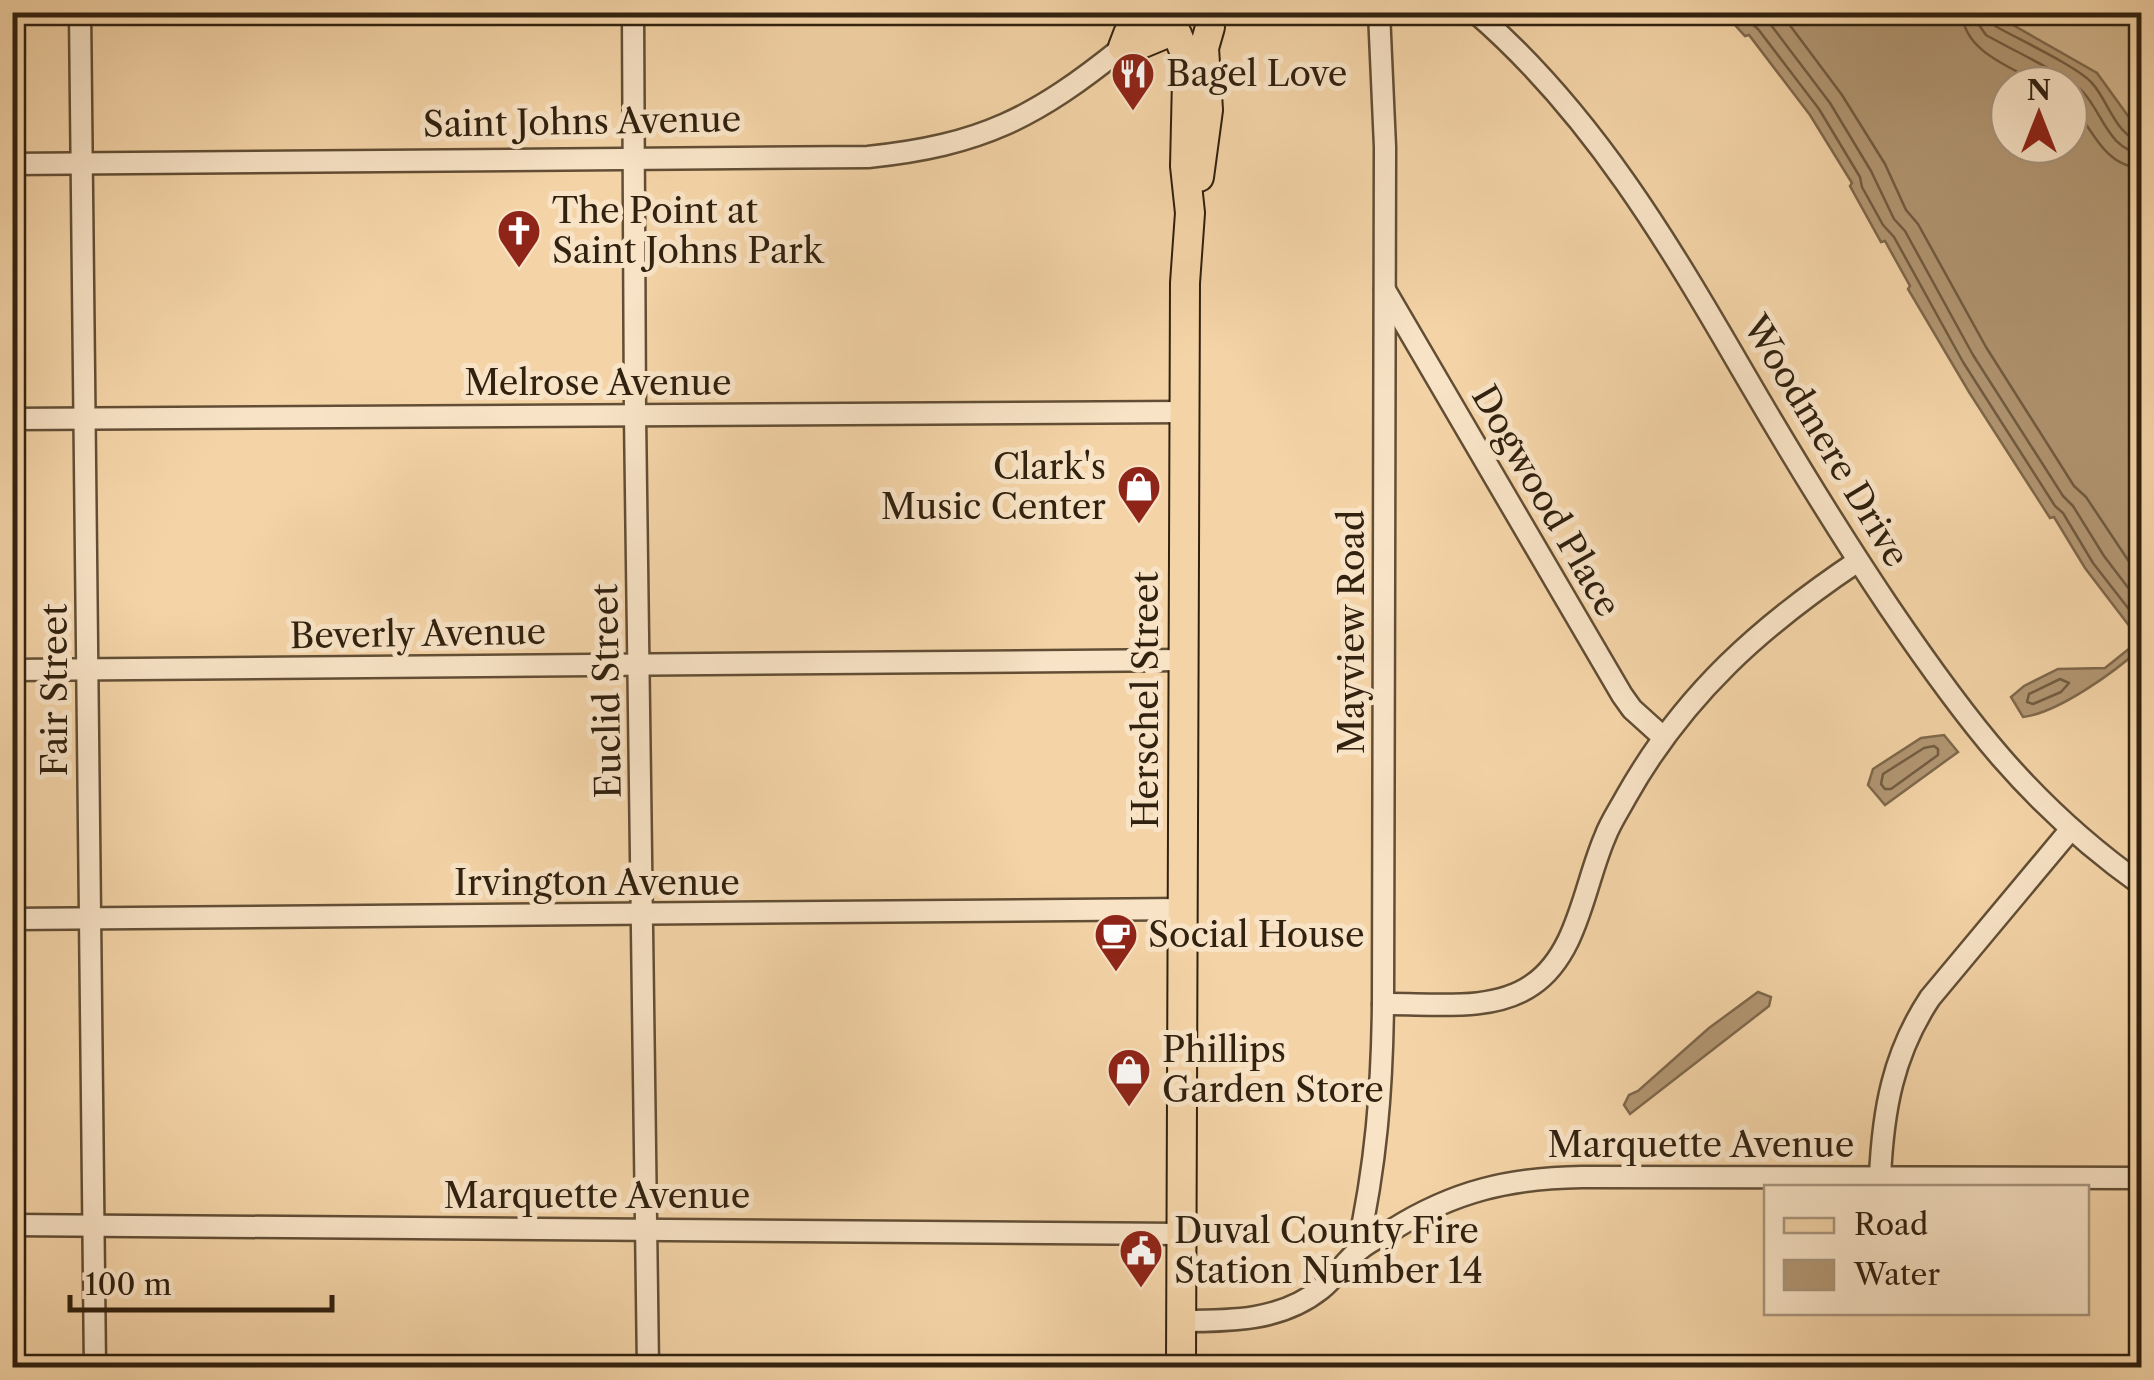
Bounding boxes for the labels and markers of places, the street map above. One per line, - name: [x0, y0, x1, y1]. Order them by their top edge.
- restaurant icon: Bagel Love: [1110, 51, 1156, 112]
- place label: Bagel Love: [1166, 52, 1347, 95]
- place label: The Point at Saint Johns Park: [552, 189, 825, 272]
- church icon: The Point at Saint Johns Park: [496, 208, 542, 269]
- place label: Clark's Music Center: [881, 445, 1106, 528]
- shop icon: Clark's Music Center: [1116, 464, 1162, 525]
- cafe icon: Social House: [1093, 912, 1139, 973]
- place label: Social House: [1148, 913, 1365, 956]
- place label: Phillips Garden Store: [1162, 1028, 1384, 1111]
- shop icon: Phillips Garden Store: [1106, 1047, 1152, 1108]
- place label: Duval County Fire Station Number 14: [1174, 1209, 1483, 1292]
- public building icon: Duval County Fire Station Number 14: [1118, 1228, 1164, 1289]

